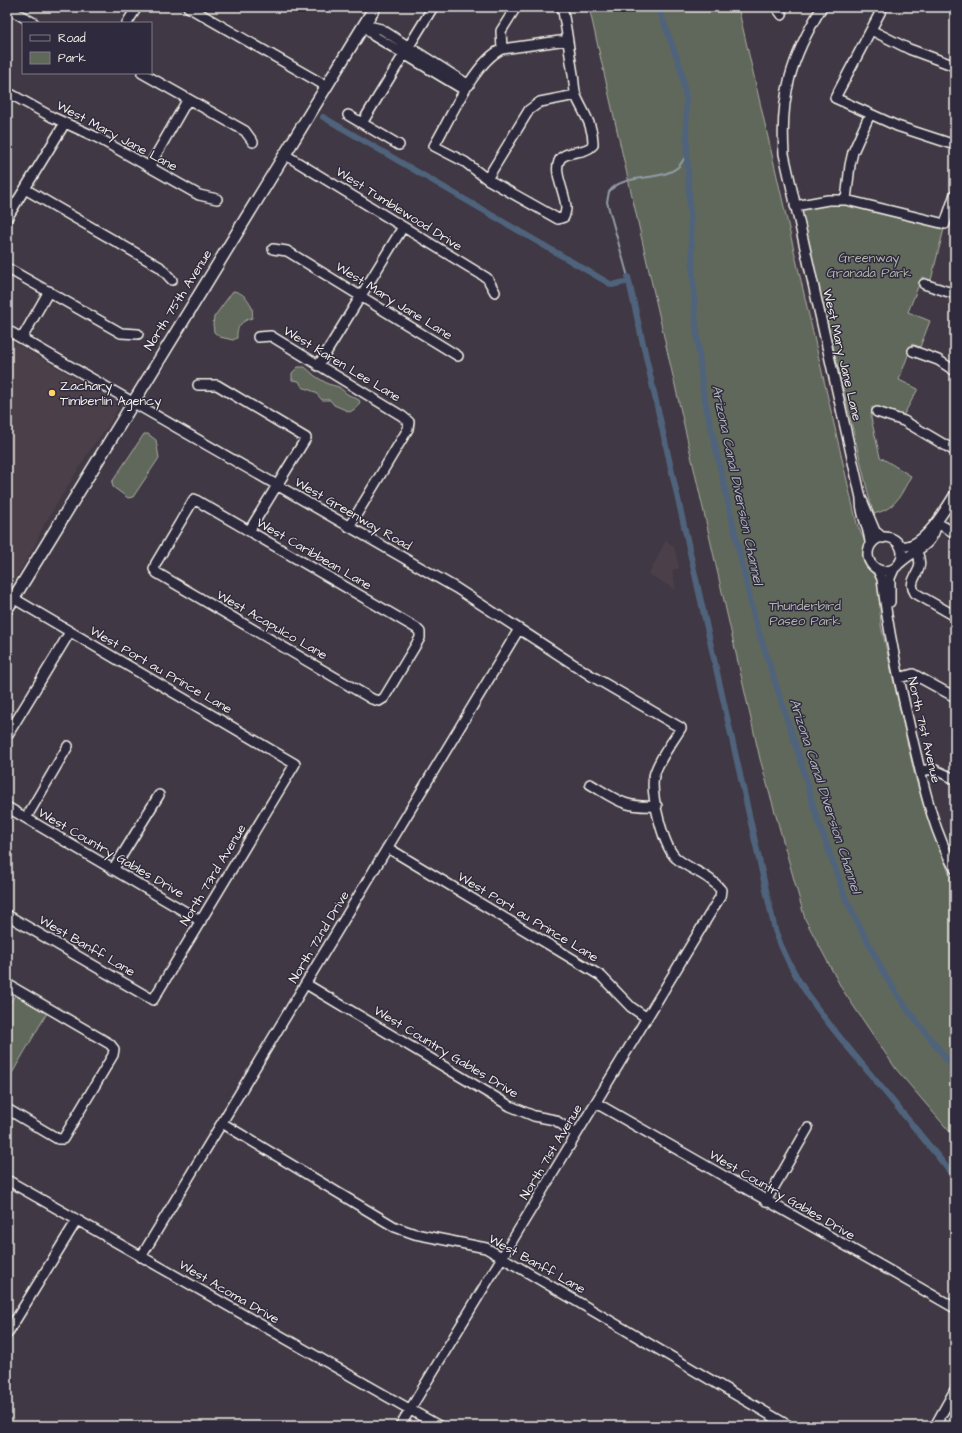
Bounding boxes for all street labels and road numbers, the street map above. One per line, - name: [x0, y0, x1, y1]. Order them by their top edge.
- street label: West Mary Jane Lane: [53, 96, 181, 176]
- street label: West Tumblewood Drive: [332, 163, 466, 255]
- street label: North 75th Avenue: [140, 246, 216, 354]
- street label: West Mary Jane Lane: [332, 258, 456, 345]
- street label: West Mary Jane Lane: [817, 287, 866, 423]
- street label: West Karen Lee Lane: [280, 322, 404, 406]
- street label: West Greenway Road: [291, 473, 415, 556]
- street label: West Caribbean Lane: [253, 514, 375, 594]
- street label: West Acapulco Lane: [213, 586, 331, 664]
- street label: West Port au Prince Lane: [87, 622, 235, 718]
- street label: North 71st Avenue: [903, 675, 945, 785]
- street label: West Country Gables Drive: [34, 804, 187, 903]
- street label: North 73rd Avenue: [176, 821, 250, 929]
- street label: West Port au Prince Lane: [454, 868, 602, 966]
- street label: North 72nd Drive: [284, 887, 354, 987]
- street label: West Banff Lane: [36, 911, 138, 981]
- street label: West Country Gables Drive: [370, 1002, 522, 1103]
- street label: North 71st Avenue: [515, 1101, 587, 1203]
- street label: West Country Gables Drive: [705, 1146, 858, 1245]
- street label: West Banff Lane: [485, 1230, 589, 1298]
- street label: West Acoma Drive: [175, 1256, 283, 1328]

